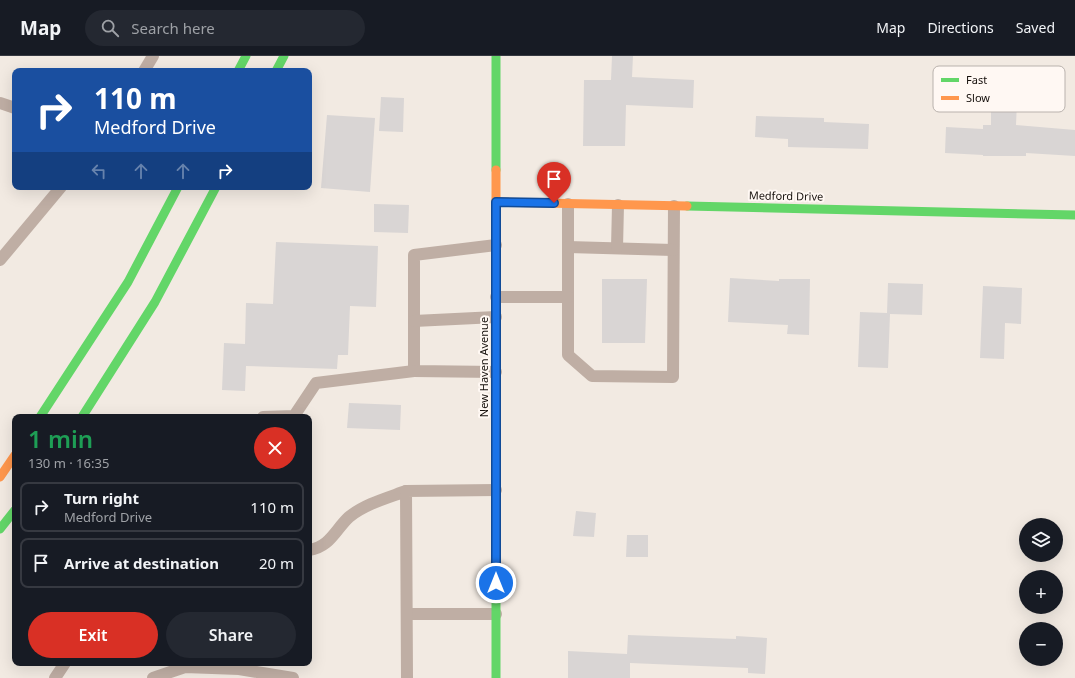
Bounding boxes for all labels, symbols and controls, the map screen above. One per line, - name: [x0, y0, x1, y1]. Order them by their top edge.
- search box: [85, 10, 365, 46]
- text: Map: [20, 15, 61, 41]
- icon: search: [99, 17, 121, 39]
- text: Search here: [131, 18, 215, 38]
- text: Map: [876, 18, 905, 37]
- text: Directions: [927, 18, 994, 37]
- text: Saved: [1016, 18, 1055, 37]
- legend: [933, 66, 1065, 112]
- text: Fast: [966, 72, 987, 87]
- text: 110 m: [94, 79, 177, 117]
- icon: right: [28, 84, 80, 136]
- text: Slow: [966, 90, 990, 105]
- text: Medford Drive: [94, 115, 216, 139]
- icon: left: [88, 160, 110, 182]
- icon: ahead: [130, 160, 152, 182]
- icon: ahead: [172, 160, 194, 182]
- icon: right: [214, 160, 236, 182]
- pin: [537, 162, 571, 203]
- icon: arrive: [543, 168, 565, 190]
- street label: Medford Drive: [749, 187, 823, 204]
- street label: New Haven Avenue: [476, 317, 491, 417]
- text: 1 min: [28, 422, 93, 455]
- button: close: [254, 427, 296, 469]
- text: 130 m · 16:35: [28, 454, 109, 472]
- text: Turn right: [64, 488, 139, 508]
- icon: right: [30, 496, 52, 518]
- text: 110 m: [250, 497, 294, 517]
- text: Medford Drive: [64, 508, 152, 526]
- map controls: [1019, 518, 1063, 666]
- button: layers: [1019, 518, 1063, 562]
- icon: arrive: [30, 552, 52, 574]
- text: Arrive at destination: [64, 553, 219, 573]
- text: 20 m: [259, 553, 294, 573]
- position arrow: [475, 562, 517, 604]
- button: +: [1019, 570, 1063, 614]
- button: Exit: [28, 612, 158, 658]
- button: Share: [166, 612, 296, 658]
- button: −: [1019, 622, 1063, 666]

